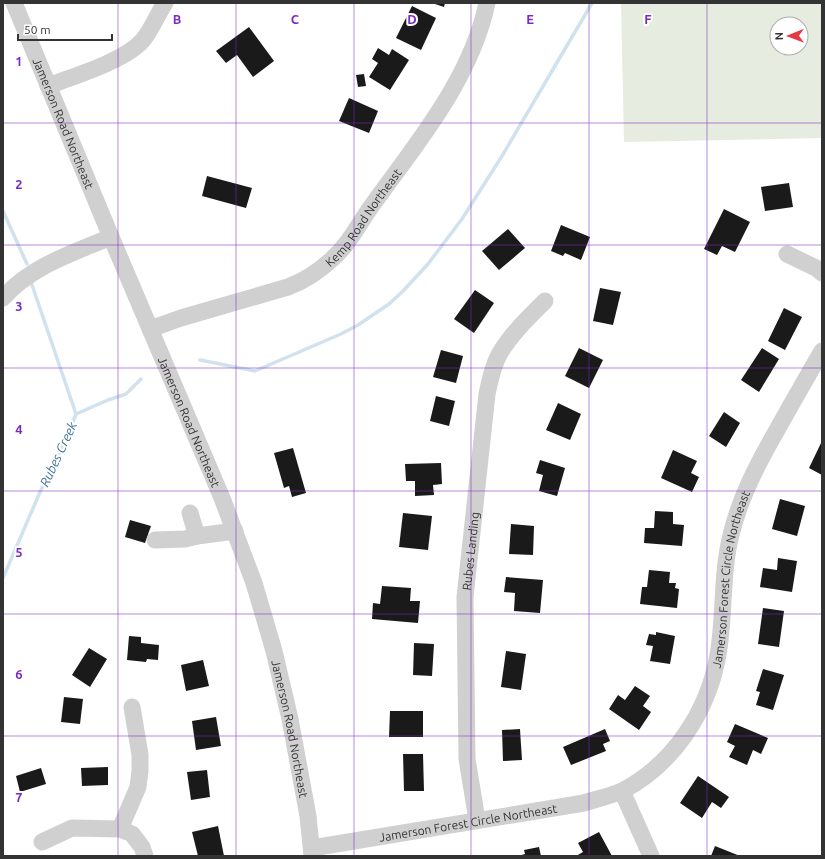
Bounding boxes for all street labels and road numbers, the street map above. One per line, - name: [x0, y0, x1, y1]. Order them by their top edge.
- street label: Jamerson Road Northeast: [31, 56, 97, 191]
- street label: Kemp Road Northeast: [322, 166, 404, 269]
- street label: Jamerson Road Northeast: [156, 355, 223, 489]
- street label: Jamerson Forest Circle Northeast: [709, 488, 752, 669]
- street label: Rubes Landing: [459, 511, 481, 591]
- street label: Jamerson Road Northeast: [270, 658, 311, 799]
- street label: Jamerson Forest Circle Northeast: [378, 801, 558, 843]

